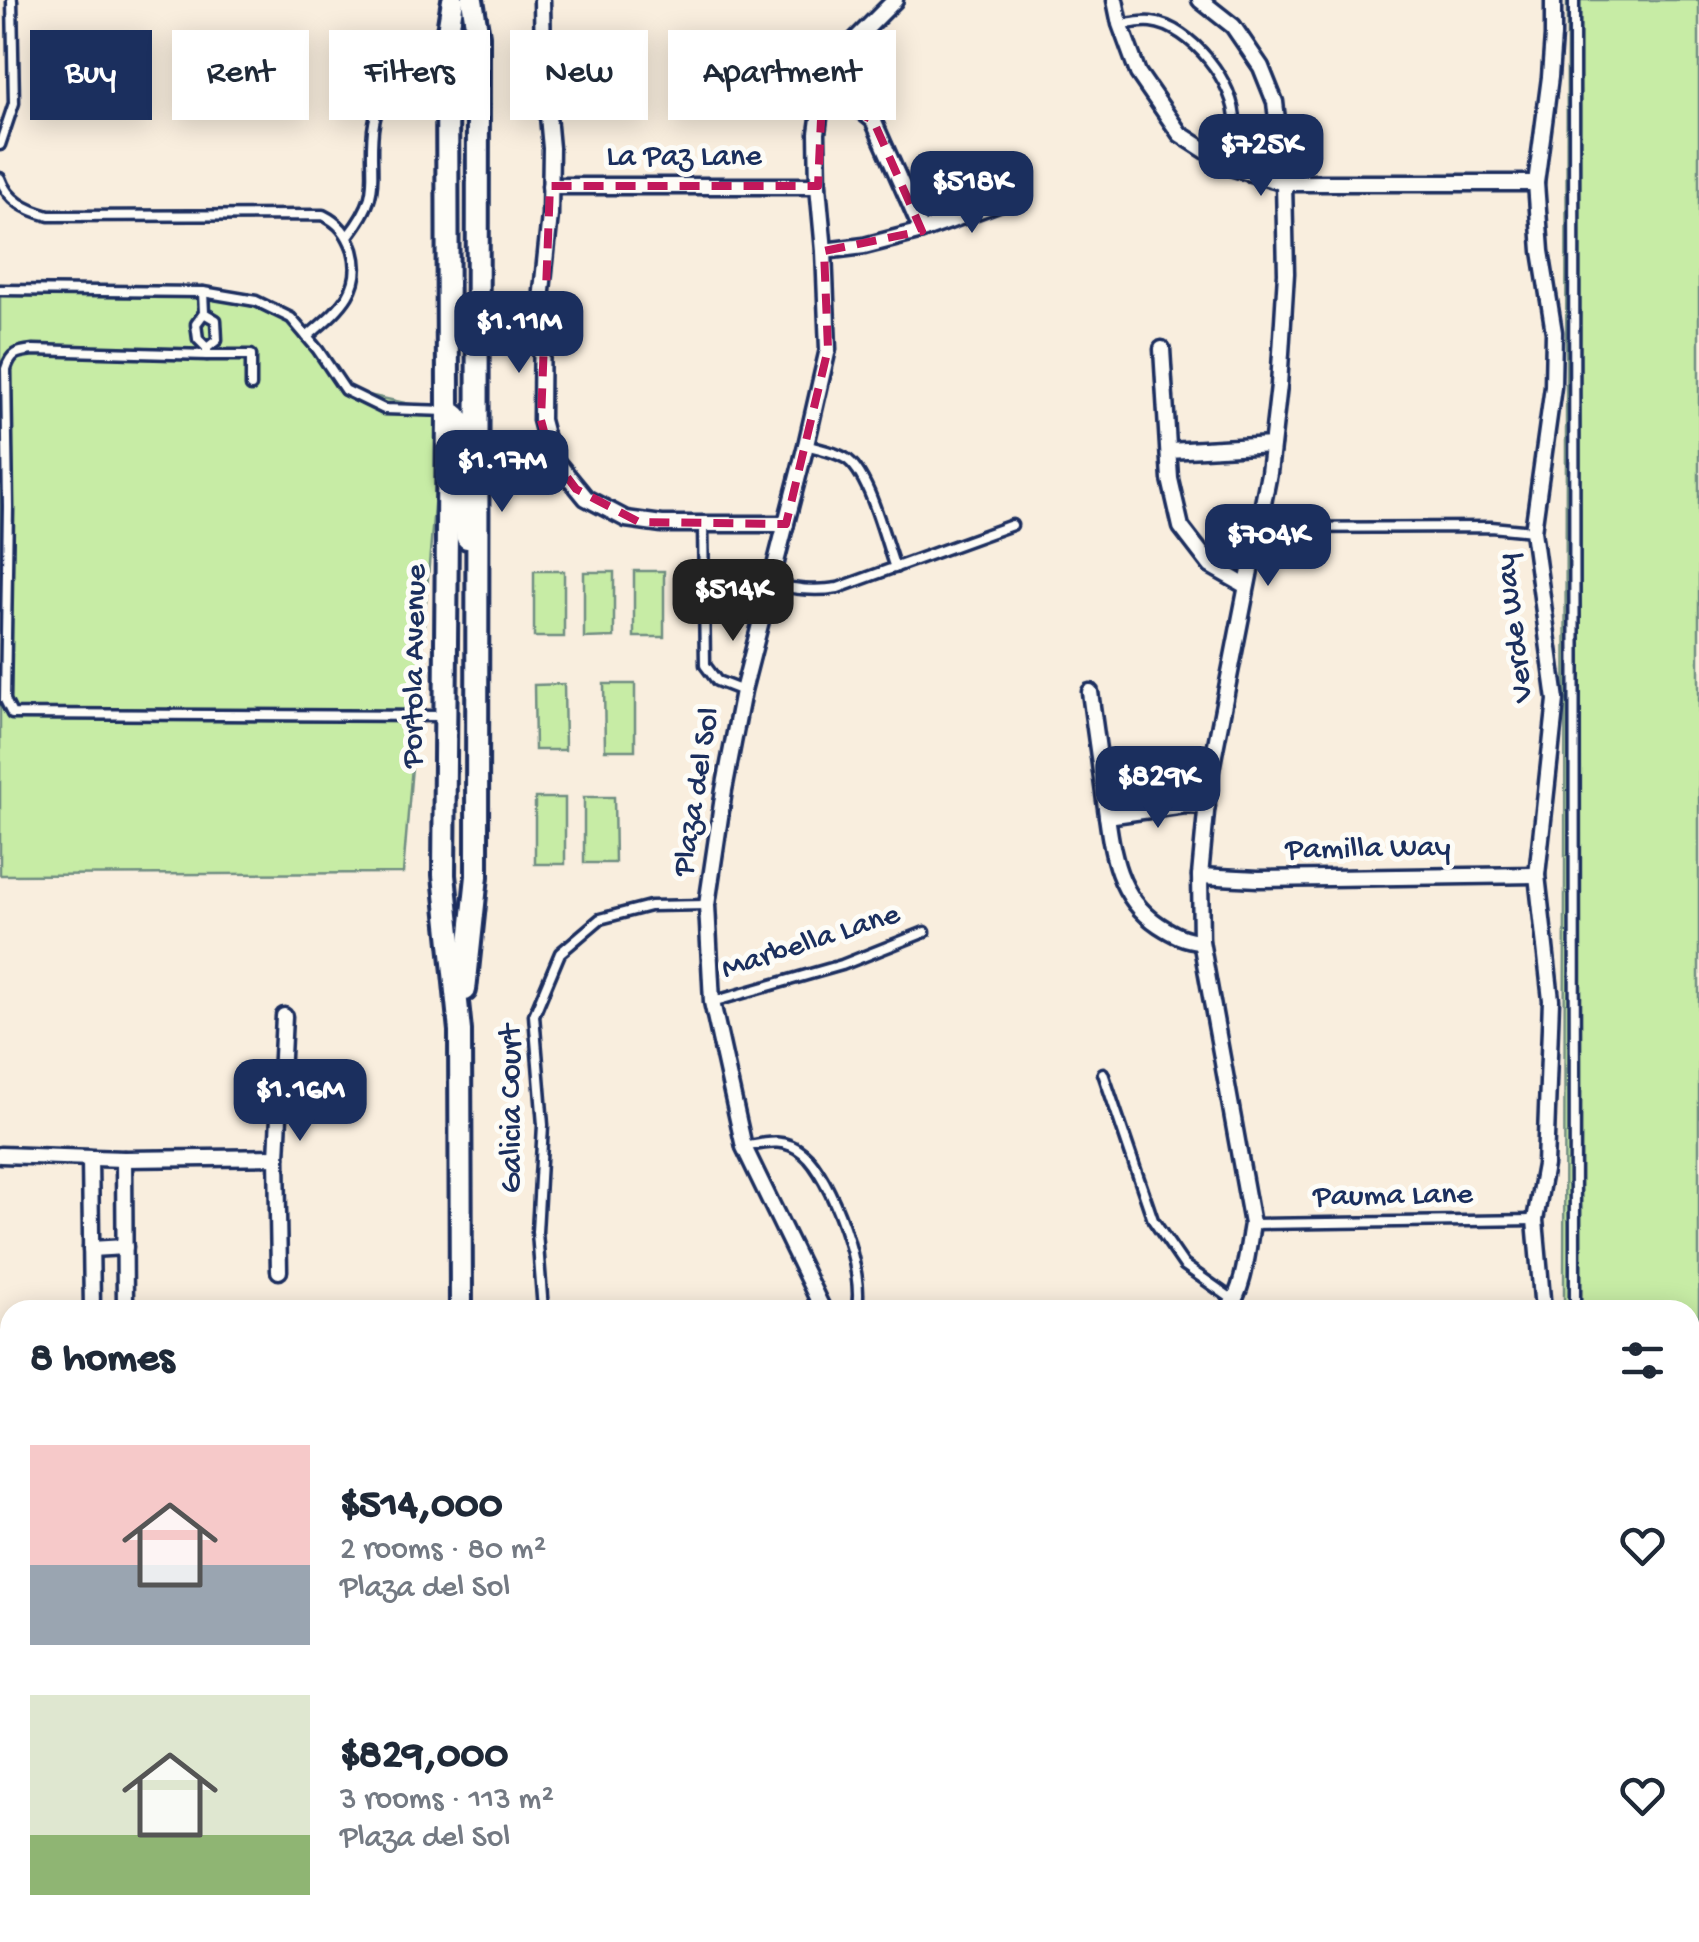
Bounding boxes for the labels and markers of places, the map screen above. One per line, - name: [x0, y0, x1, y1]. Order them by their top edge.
- pin: $725K: [1191, 114, 1331, 199]
- pin: $518K: [902, 151, 1042, 236]
- pin: $1.11M: [438, 291, 600, 376]
- pin: $1.17M: [421, 430, 583, 515]
- pin: $704K: [1198, 504, 1338, 589]
- pin: $514K: [663, 559, 803, 644]
- pin: $829K: [1088, 746, 1228, 831]
- pin: $1.16M: [219, 1059, 381, 1144]

